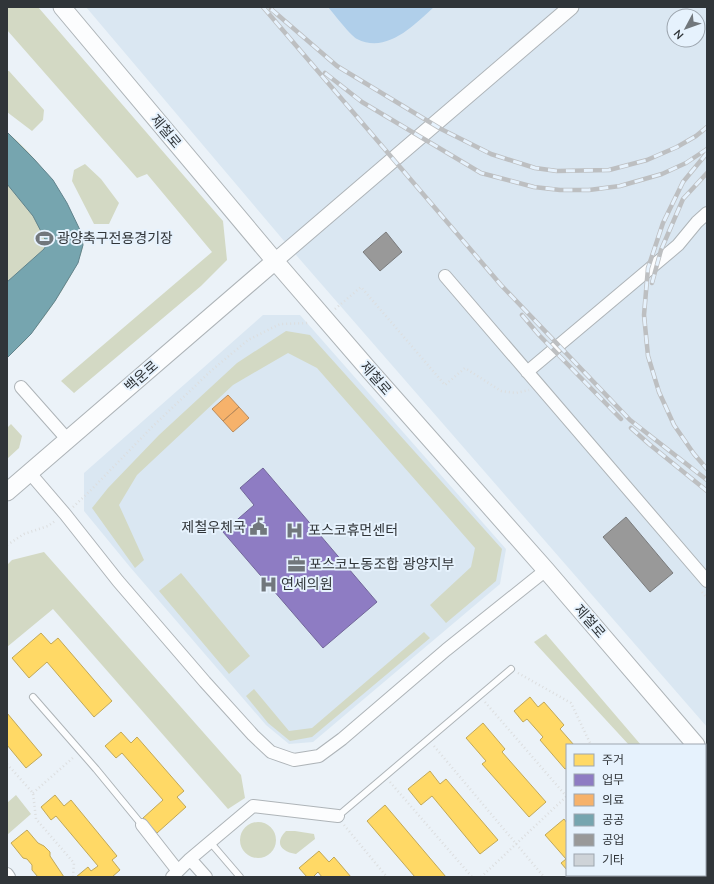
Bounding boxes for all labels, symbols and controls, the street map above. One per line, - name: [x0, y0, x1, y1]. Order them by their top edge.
- north arrow: [666, 8, 706, 48]
- text: N: [670, 27, 686, 42]
- street label: 제철로: [147, 110, 185, 152]
- sports icon: 광양축구전용경기장: [34, 228, 54, 248]
- place label: 광양축구전용경기장: [57, 229, 173, 247]
- street label: 백운로: [121, 356, 162, 395]
- street label: 제철로: [357, 358, 396, 399]
- public building icon: 제철우체국: [249, 517, 269, 537]
- place label: 제철우체국: [182, 518, 246, 536]
- hospital icon: 포스코휴먼센터: [285, 520, 305, 540]
- place label: 포스코휴먼센터: [308, 521, 398, 539]
- office icon: 포스코노동조합 광양지부: [286, 554, 306, 574]
- place label: 포스코노동조합 광양지부: [309, 555, 454, 573]
- hospital icon: 연세의원: [258, 574, 278, 594]
- place label: 연세의원: [281, 575, 333, 593]
- street label: 제철로: [571, 601, 610, 642]
- legend: [566, 744, 706, 876]
- text: 주거: [602, 752, 624, 767]
- text: 업무: [602, 772, 624, 787]
- text: 의료: [602, 792, 624, 807]
- text: 공공: [602, 812, 624, 827]
- text: 공업: [602, 832, 624, 847]
- text: 기타: [602, 852, 624, 867]

